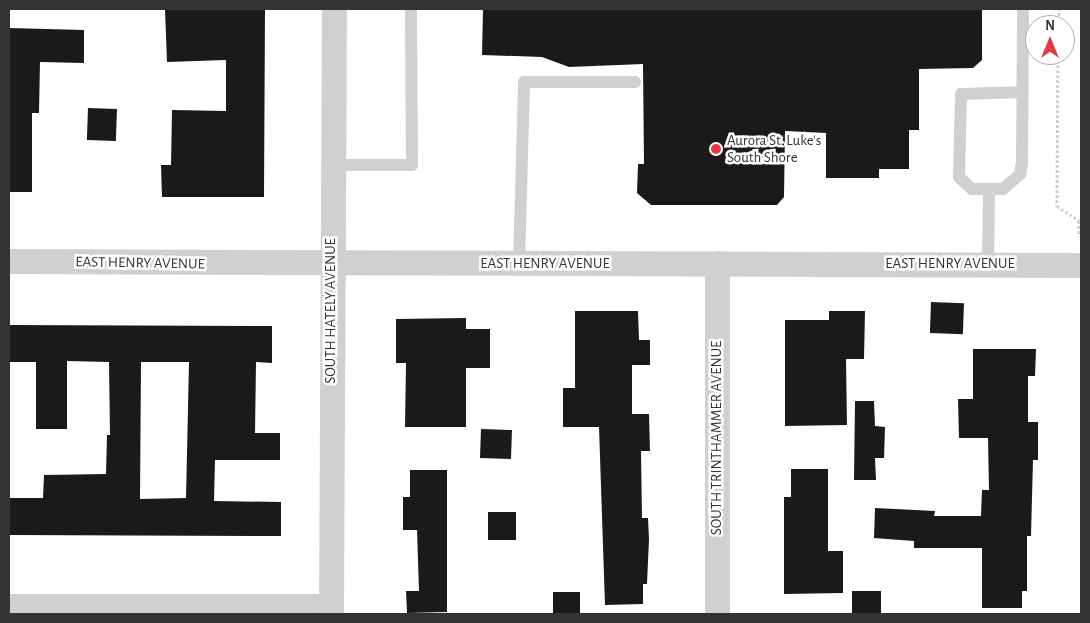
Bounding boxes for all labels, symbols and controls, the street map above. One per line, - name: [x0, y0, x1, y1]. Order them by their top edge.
- north arrow: [1025, 15, 1075, 65]
- text: N: [1045, 19, 1055, 33]
- place label: Aurora St. Luke's South Shore: [727, 131, 821, 166]
- marker: Aurora St. Luke's South Shore: [709, 142, 723, 156]
- street label: SOUTH HATELY AVENUE: [322, 238, 340, 384]
- street label: EAST HENRY AVENUE: [75, 253, 205, 273]
- street label: EAST HENRY AVENUE: [480, 255, 610, 273]
- street label: EAST HENRY AVENUE: [885, 255, 1015, 273]
- street label: SOUTH TRINTHAMMER AVENUE: [708, 341, 726, 535]

